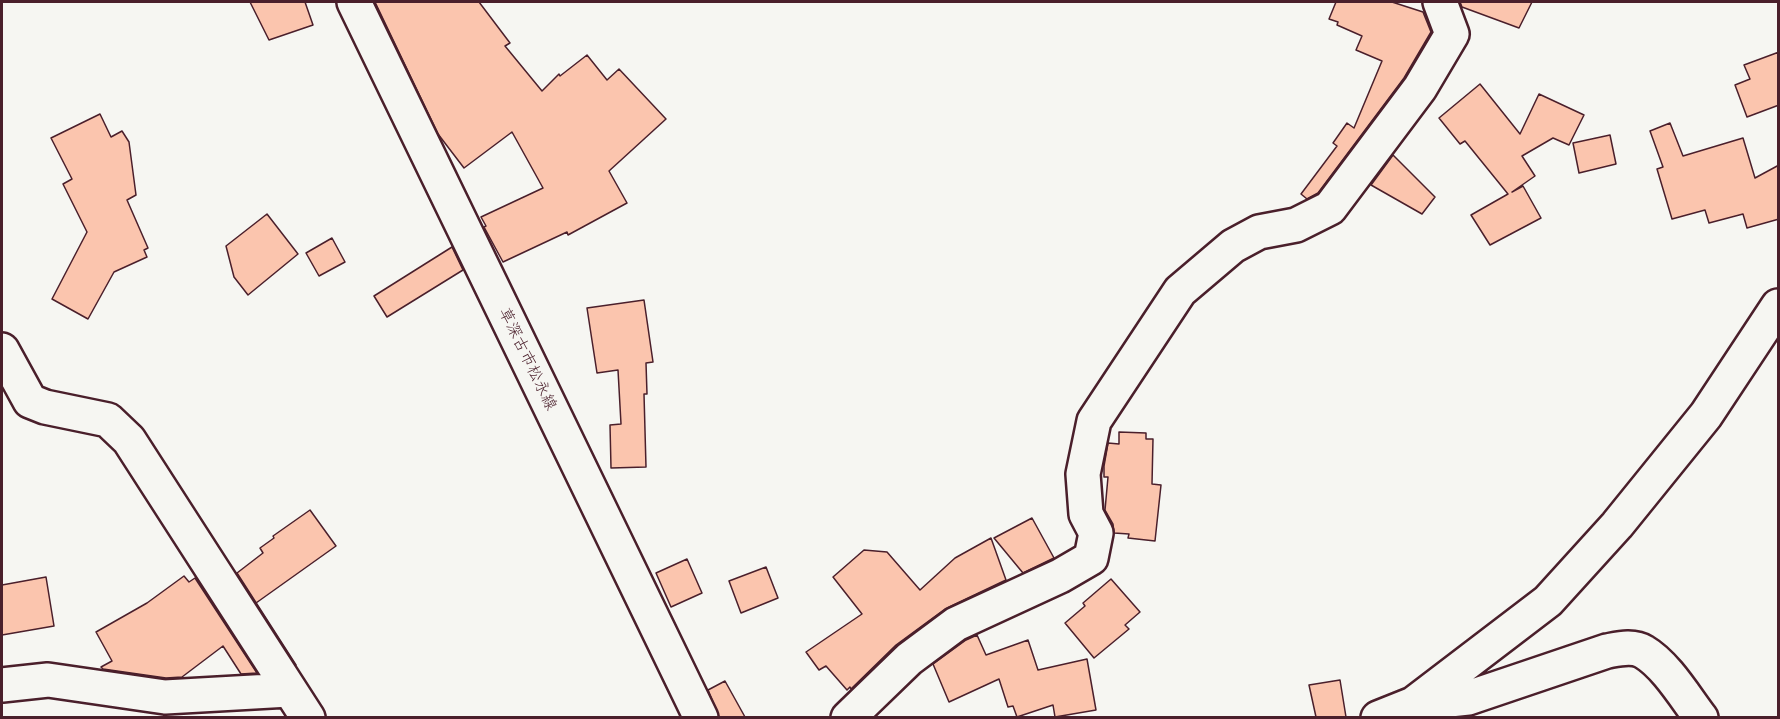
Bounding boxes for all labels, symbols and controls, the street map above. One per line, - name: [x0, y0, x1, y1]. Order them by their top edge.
- street label: 草深古市松永線: [495, 304, 561, 414]

